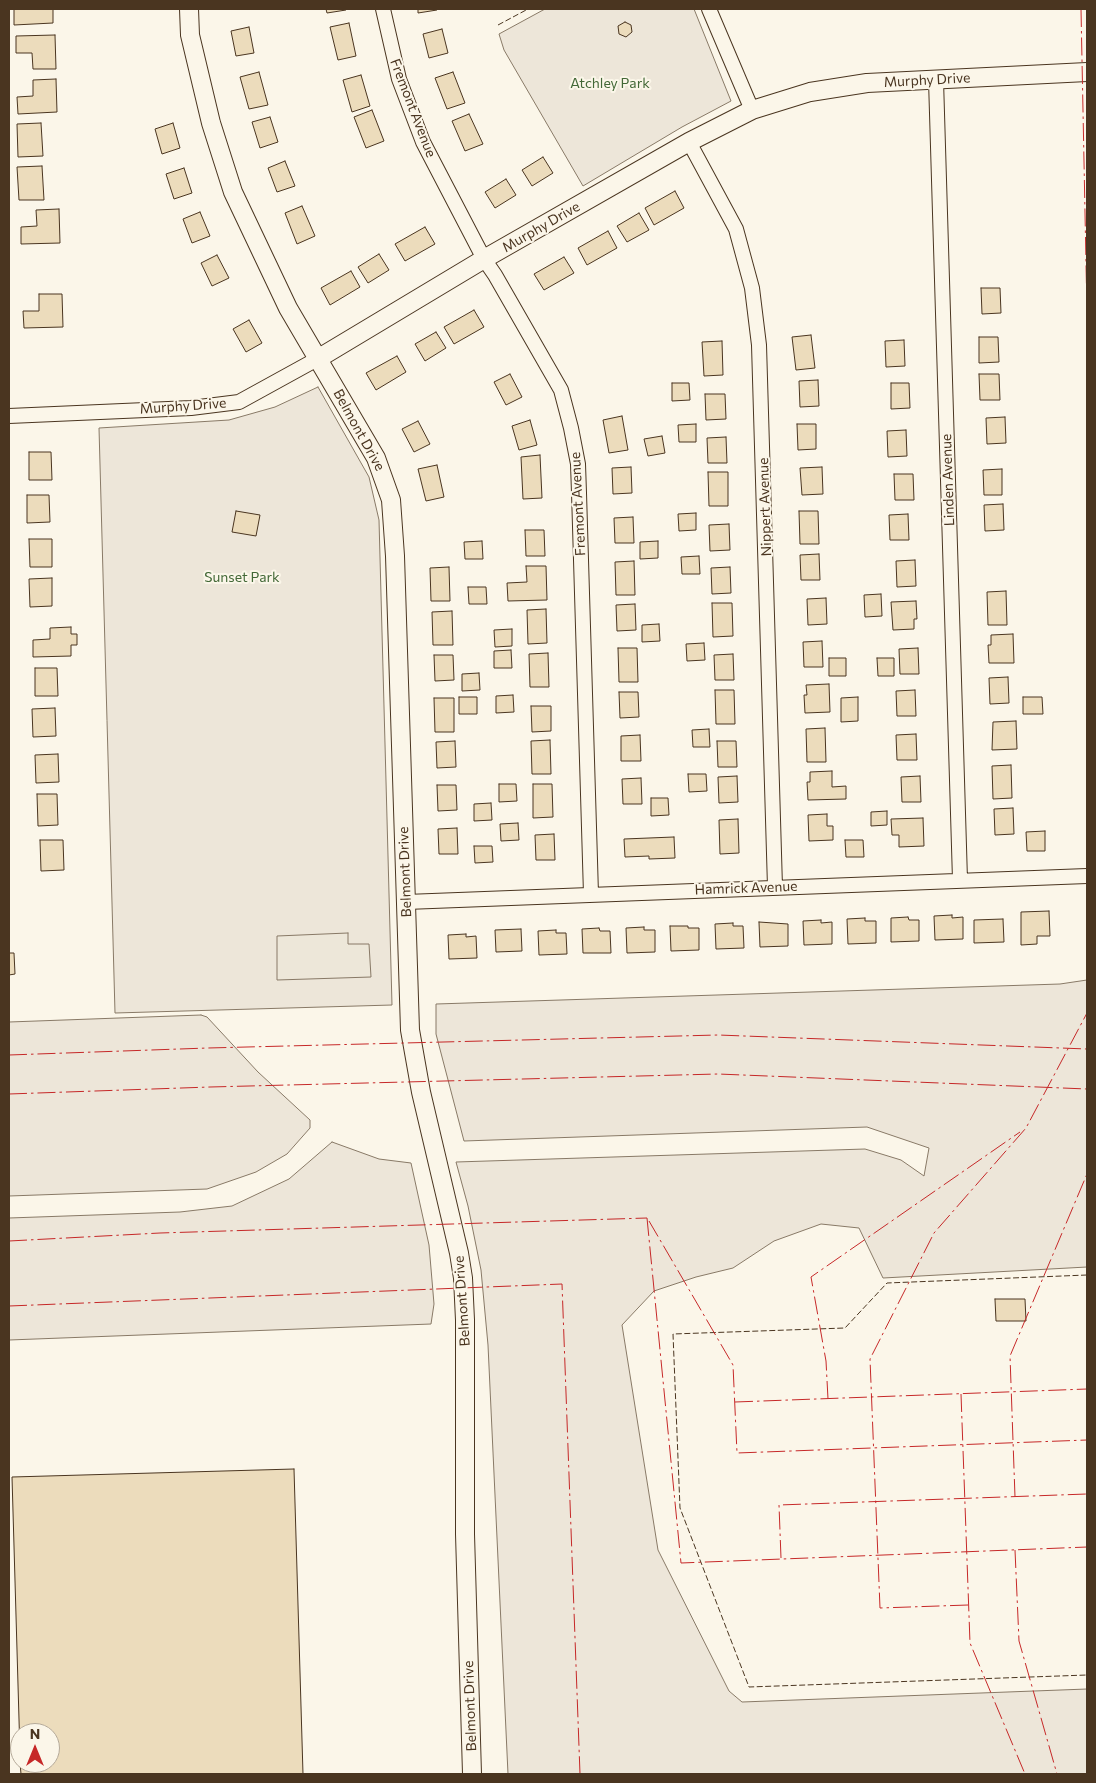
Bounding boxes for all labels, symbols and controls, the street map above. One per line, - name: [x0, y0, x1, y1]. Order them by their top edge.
- street label: Fremont Avenue: [386, 56, 440, 160]
- street label: Murphy Drive: [883, 69, 971, 91]
- park label: Atchley Park: [570, 75, 650, 91]
- street label: Murphy Drive: [499, 198, 583, 256]
- street label: Belmont Drive: [330, 386, 388, 474]
- street label: Murphy Drive: [139, 395, 227, 417]
- street label: Linden Avenue: [938, 433, 958, 527]
- street label: Fremont Avenue: [567, 452, 589, 556]
- street label: Nippert Avenue: [755, 457, 775, 557]
- park label: Sunset Park: [204, 569, 280, 585]
- street label: Belmont Drive: [395, 826, 415, 918]
- street label: Hamrick Avenue: [694, 878, 798, 898]
- street label: Belmont Drive: [450, 1255, 474, 1347]
- street label: Belmont Drive: [460, 1660, 480, 1752]
- north arrow: [10, 1723, 60, 1773]
- text: N: [30, 1725, 40, 1742]

